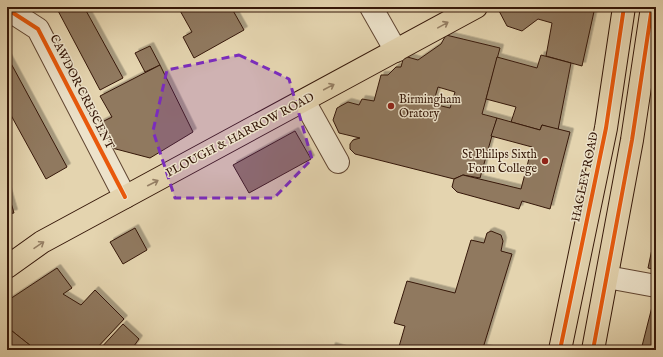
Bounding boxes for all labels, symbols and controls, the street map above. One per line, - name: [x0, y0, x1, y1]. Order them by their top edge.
- one-way arrow: [437, 21, 449, 29]
- street label: CAWDOR CRESCENT: [47, 32, 118, 152]
- one-way arrow: [323, 83, 335, 91]
- street label: PLOUGH & HARROW ROAD: [163, 89, 317, 181]
- place label: Birmingham Oratory: [399, 92, 461, 121]
- marker: Birmingham Oratory: [386, 101, 396, 111]
- street label: HAGLEY ROAD: [568, 130, 602, 223]
- place label: St Philips Sixth Form College: [462, 147, 538, 176]
- marker: St Philips Sixth Form College: [540, 156, 550, 166]
- one-way arrow: [147, 178, 159, 186]
- one-way arrow: [33, 240, 45, 248]

